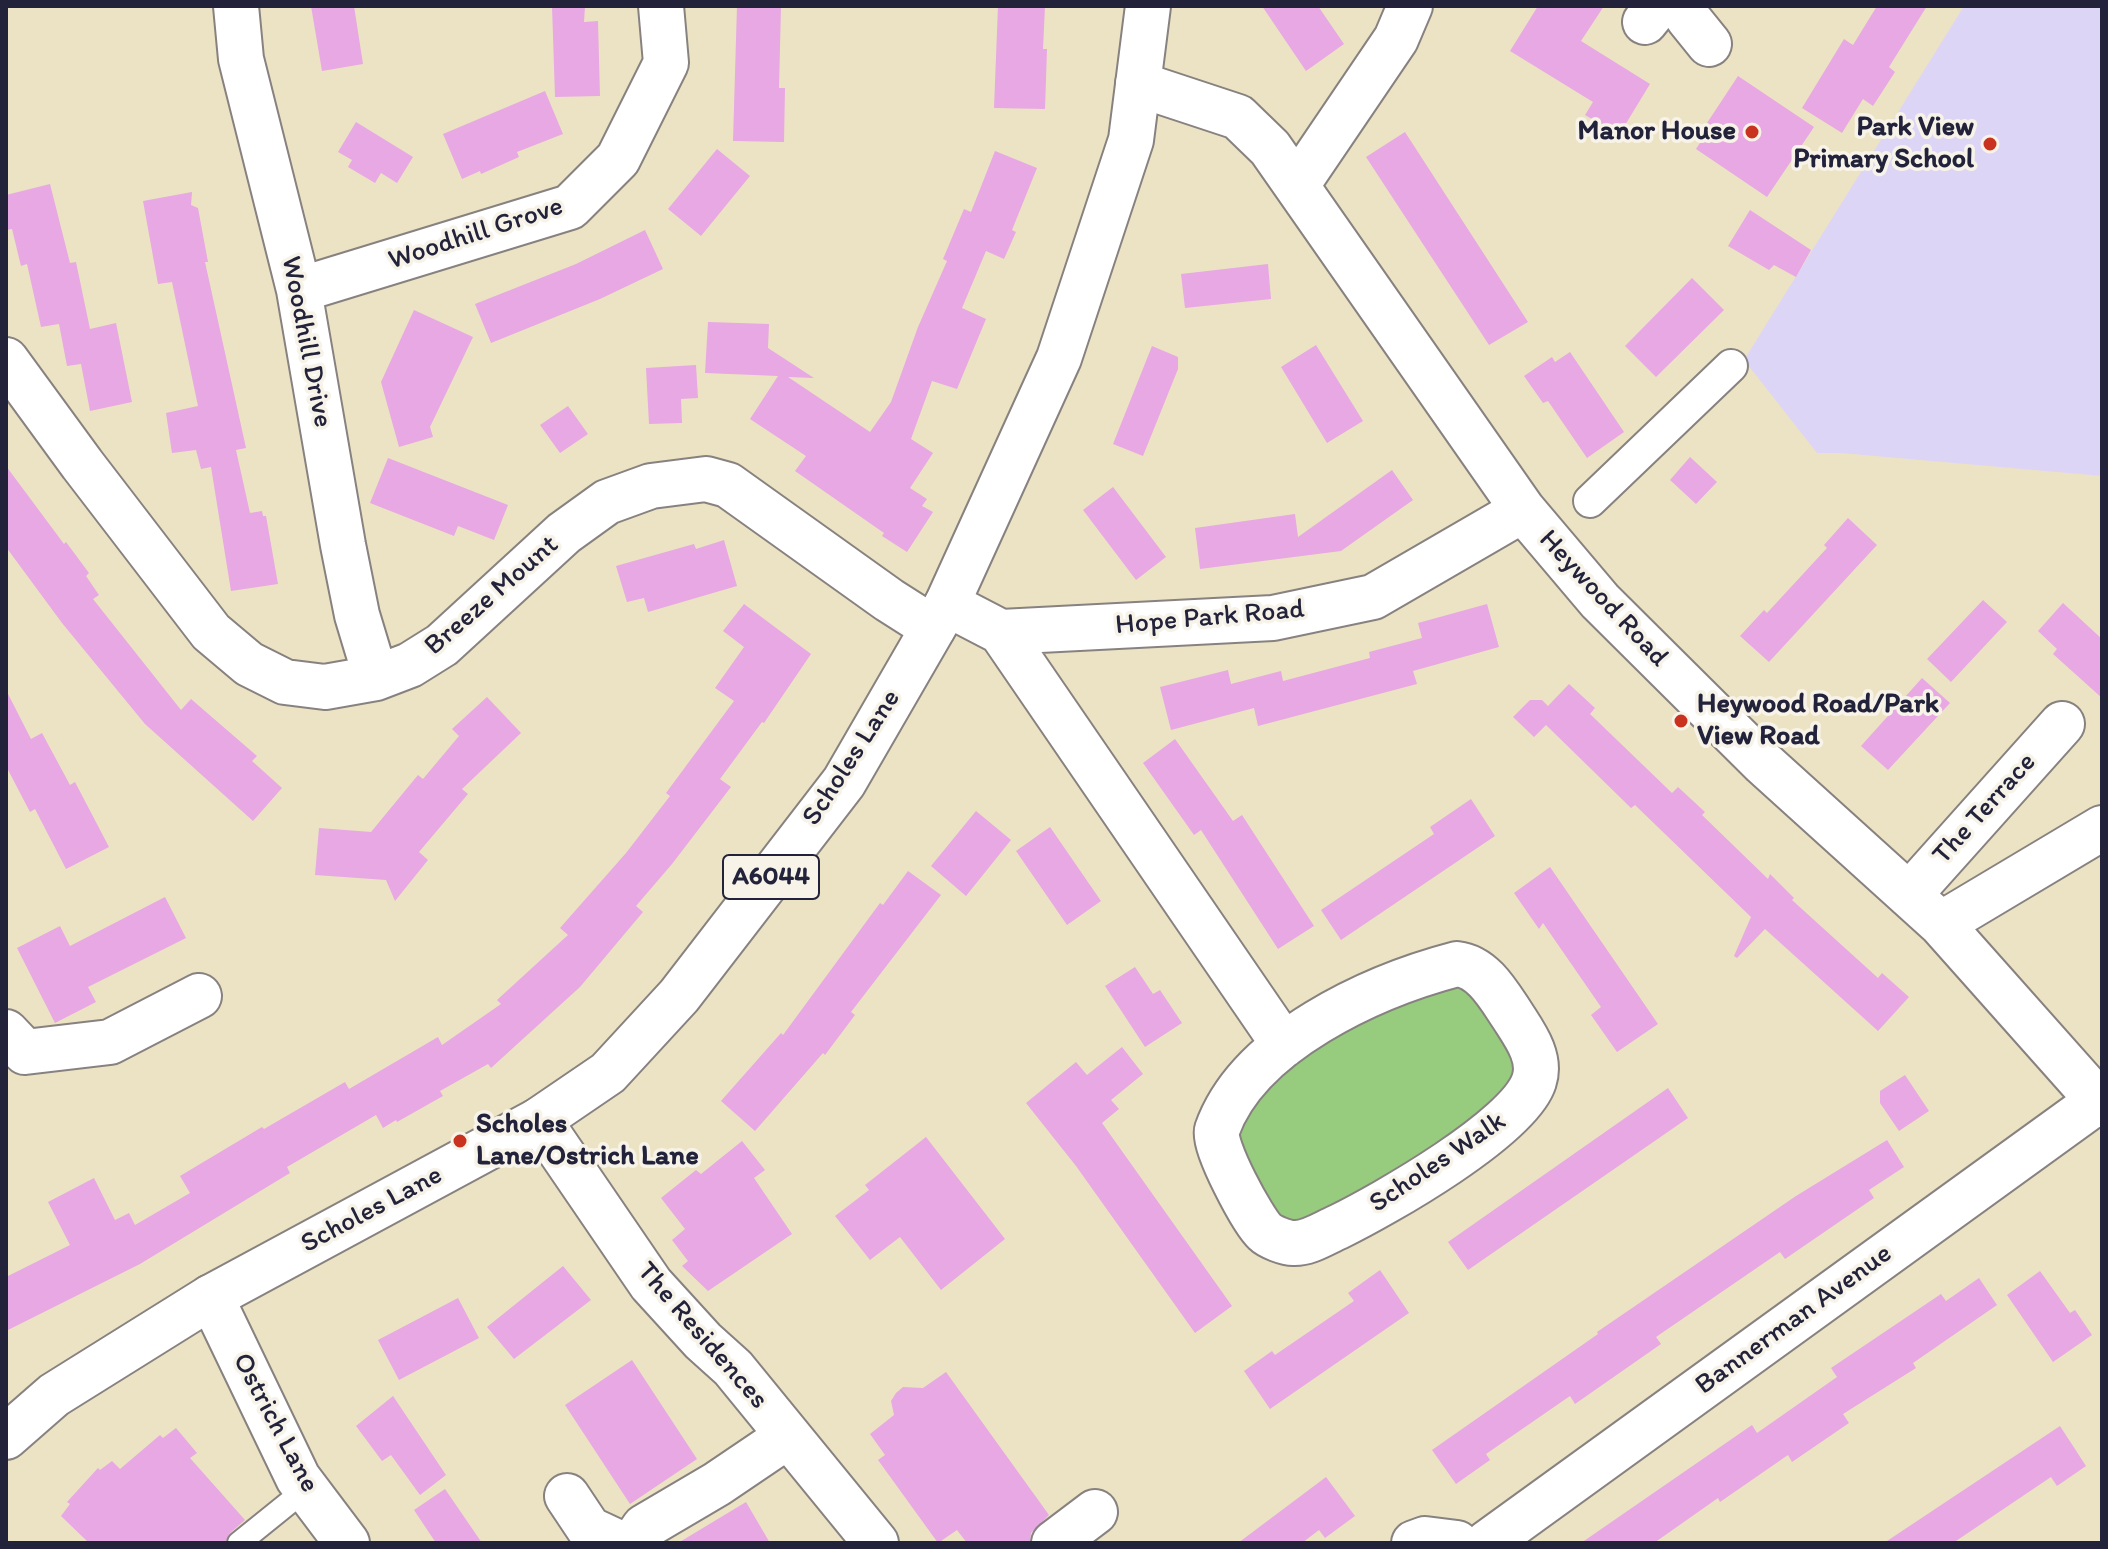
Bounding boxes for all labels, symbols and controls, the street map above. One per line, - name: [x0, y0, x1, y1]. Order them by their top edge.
- place label: Park View Primary School: [1793, 111, 1974, 177]
- place label: Manor House: [1578, 115, 1736, 149]
- marker: Manor House: [1743, 123, 1761, 141]
- marker: Park View Primary School: [1981, 135, 1999, 153]
- street label: Woodhill Grove: [384, 190, 568, 278]
- street label: Woodhill Drive: [273, 254, 339, 430]
- street label: Heywood Road: [1531, 523, 1675, 675]
- street label: Breeze Mount: [418, 529, 566, 663]
- street label: Hope Park Road: [1114, 593, 1306, 643]
- street label: Scholes Lane: [796, 684, 908, 832]
- place label: Heywood Road/Park View Road: [1697, 688, 1939, 754]
- marker: Heywood Road/Park View Road: [1672, 712, 1690, 730]
- street label: The Terrace: [1926, 746, 2044, 872]
- road number: A6044: [723, 855, 819, 899]
- street label: Scholes Walk: [1363, 1105, 1513, 1221]
- place label: Scholes Lane/Ostrich Lane: [476, 1108, 699, 1174]
- marker: Scholes Lane/Ostrich Lane: [451, 1132, 469, 1150]
- street label: Scholes Lane: [296, 1159, 448, 1261]
- street label: Bannerman Avenue: [1689, 1237, 1899, 1403]
- street label: The Residences: [629, 1256, 775, 1416]
- street label: Ostrich Lane: [224, 1348, 326, 1498]

